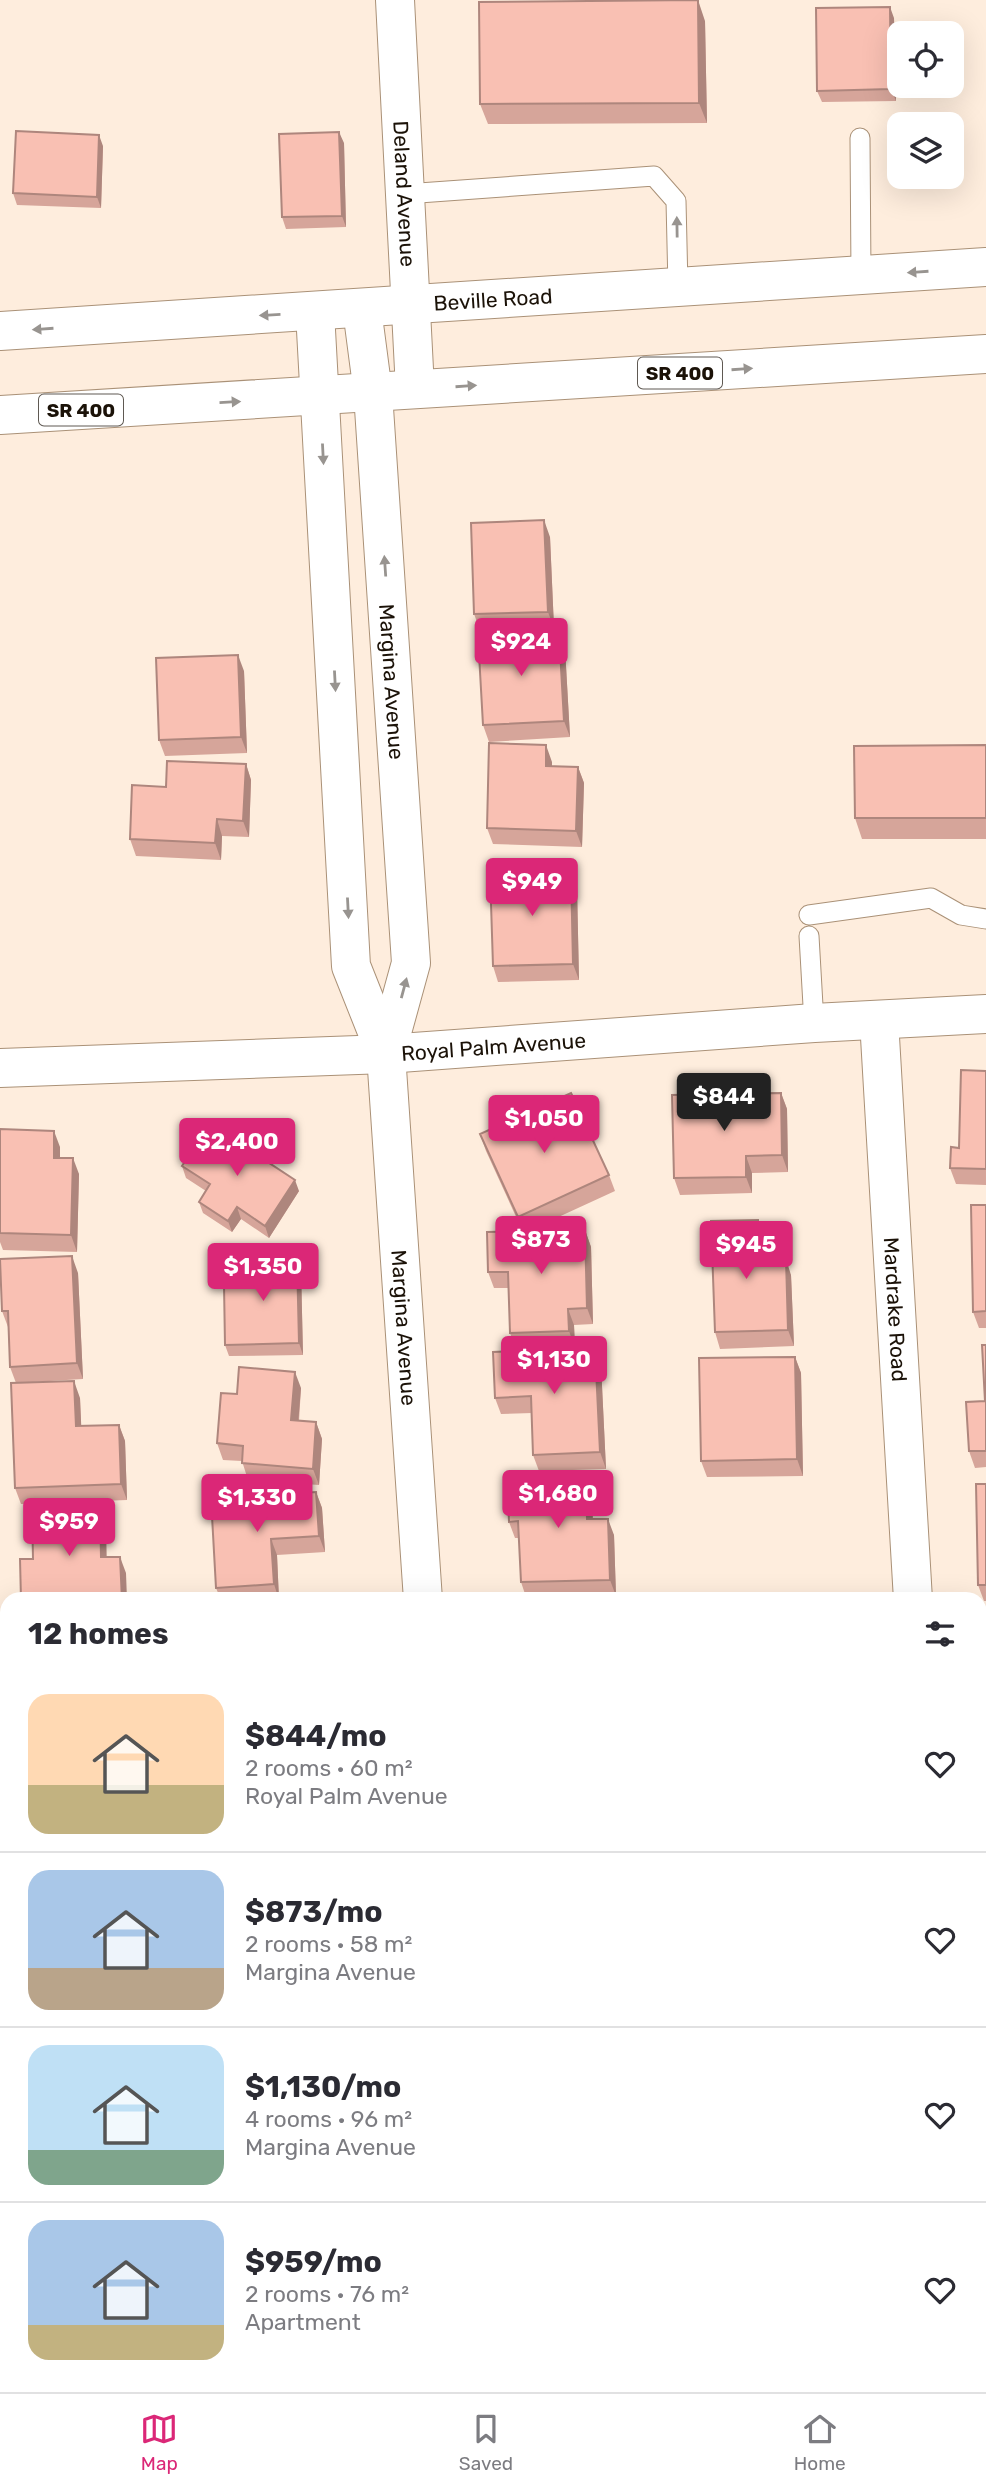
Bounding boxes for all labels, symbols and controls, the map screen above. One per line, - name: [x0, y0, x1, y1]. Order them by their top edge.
- map controls: [887, 21, 964, 189]
- button: locate: [887, 21, 964, 98]
- button: layers: [887, 112, 964, 189]
- street label: Deland Avenue: [389, 120, 421, 267]
- one-way arrow: [671, 216, 683, 238]
- one-way arrow: [907, 266, 929, 277]
- street label: Beville Road: [433, 283, 553, 315]
- one-way arrow: [259, 310, 281, 321]
- one-way arrow: [32, 323, 54, 334]
- road number: SR 400: [638, 358, 722, 388]
- one-way arrow: [731, 363, 753, 374]
- one-way arrow: [455, 380, 477, 391]
- road number: SR 400: [39, 394, 123, 426]
- one-way arrow: [219, 396, 241, 407]
- one-way arrow: [318, 443, 329, 465]
- one-way arrow: [379, 555, 390, 577]
- street label: Margina Avenue: [375, 603, 410, 760]
- pin: $924: [480, 618, 562, 678]
- text: $924: [491, 627, 551, 655]
- one-way arrow: [330, 670, 341, 692]
- pin: $949: [491, 858, 573, 918]
- text: $949: [502, 867, 562, 895]
- one-way arrow: [342, 897, 353, 919]
- one-way arrow: [399, 977, 410, 999]
- street label: Royal Palm Avenue: [400, 1027, 587, 1065]
- pin: $844: [683, 1074, 765, 1133]
- text: $844: [693, 1082, 755, 1110]
- pin: $1,050: [487, 1096, 601, 1155]
- text: $1,050: [504, 1104, 584, 1132]
- pin: $2,400: [180, 1118, 294, 1178]
- text: $2,400: [195, 1127, 279, 1155]
- pin: $873: [500, 1216, 582, 1276]
- pin: $945: [705, 1222, 787, 1281]
- text: $873: [511, 1225, 571, 1253]
- text: $945: [716, 1230, 776, 1258]
- street label: Mardrake Road: [879, 1236, 913, 1383]
- pin: $1,350: [206, 1244, 320, 1303]
- street label: Margina Avenue: [387, 1249, 422, 1406]
- text: $1,350: [224, 1252, 302, 1280]
- pin: $1,130: [497, 1336, 611, 1396]
- text: $1,130: [517, 1345, 591, 1373]
- pin: $1,680: [501, 1470, 615, 1530]
- pin: $1,330: [200, 1474, 314, 1534]
- text: $1,680: [518, 1479, 598, 1507]
- text: $1,330: [217, 1483, 297, 1511]
- pin: $959: [28, 1498, 110, 1558]
- text: $959: [39, 1507, 99, 1535]
- icon: filters: [921, 1615, 959, 1653]
- text: 12 homes: [28, 1616, 169, 1652]
- text: $844/mo: [245, 1718, 387, 1754]
- icon: home: [84, 1722, 168, 1806]
- icon: heart: [921, 1745, 959, 1783]
- text: 2 rooms · 60 m²: [245, 1754, 413, 1782]
- text: Royal Palm Avenue: [245, 1782, 448, 1810]
- text: $873/mo: [245, 1894, 382, 1930]
- icon: home: [84, 1898, 168, 1982]
- icon: heart: [921, 1921, 959, 1959]
- text: 2 rooms · 58 m²: [245, 1930, 412, 1958]
- text: Margina Avenue: [245, 1958, 416, 1986]
- text: $1,130/mo: [245, 2069, 401, 2105]
- icon: home: [84, 2073, 168, 2157]
- icon: heart: [921, 2096, 959, 2134]
- text: 4 rooms · 96 m²: [245, 2105, 412, 2133]
- text: Margina Avenue: [245, 2133, 416, 2161]
- text: $959/mo: [245, 2244, 382, 2280]
- icon: home: [84, 2248, 168, 2332]
- icon: heart: [921, 2271, 959, 2309]
- text: 2 rooms · 76 m²: [245, 2280, 409, 2308]
- text: Apartment: [245, 2308, 361, 2336]
- tab: Map: [140, 2410, 178, 2475]
- tab: Saved: [459, 2410, 513, 2475]
- tab: Home: [794, 2410, 846, 2475]

